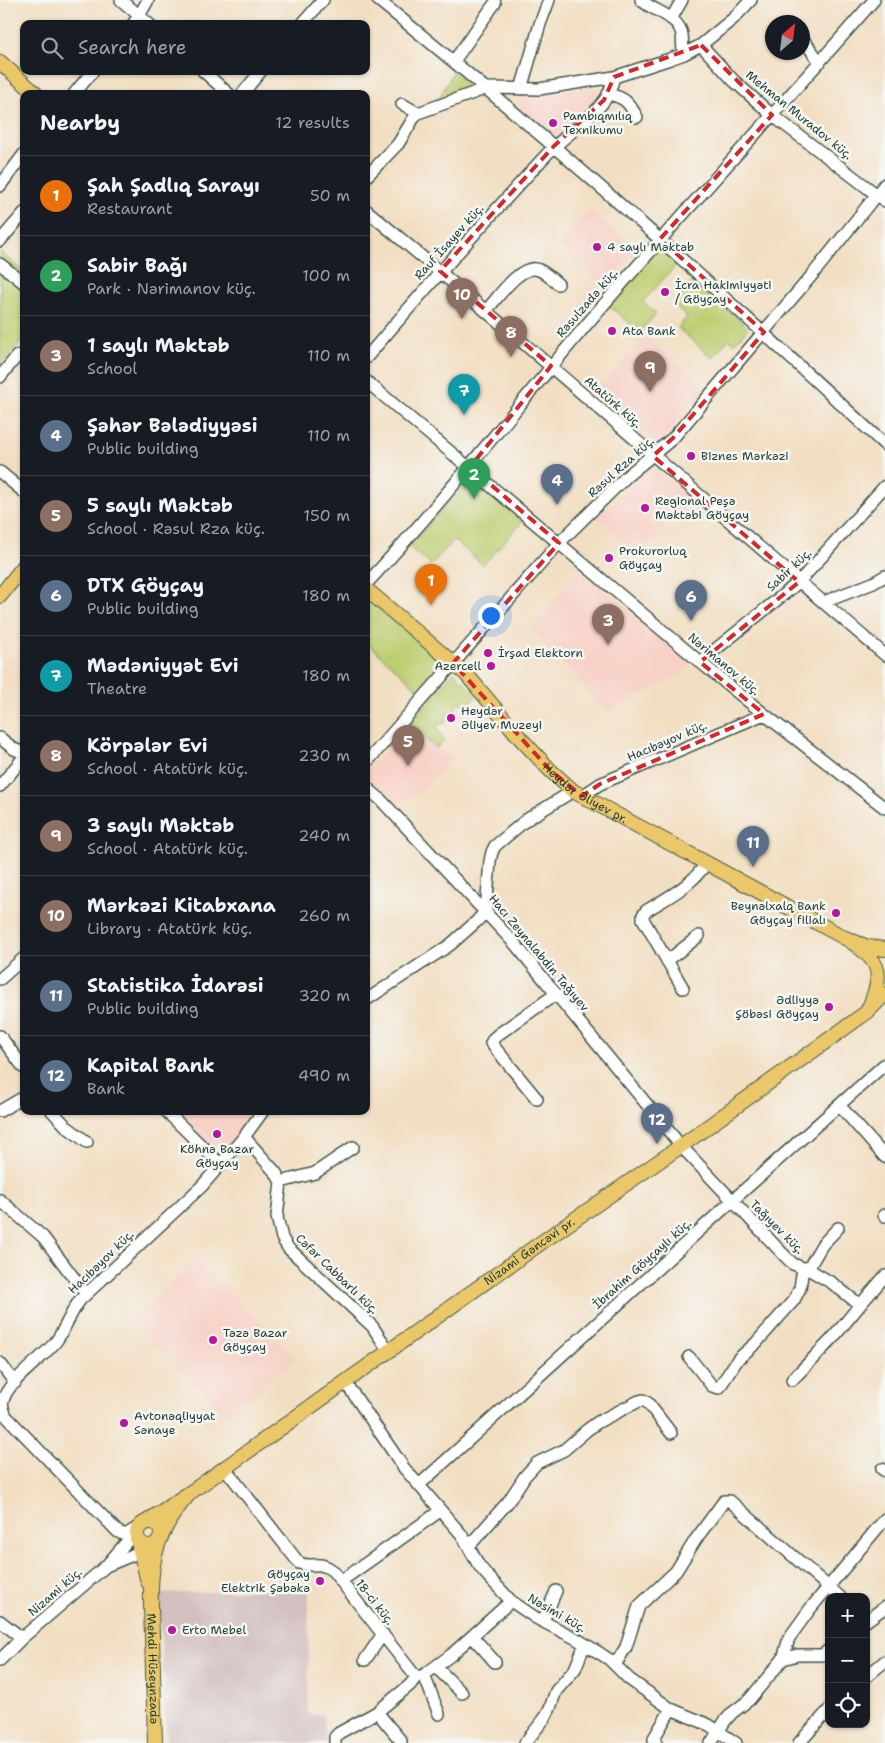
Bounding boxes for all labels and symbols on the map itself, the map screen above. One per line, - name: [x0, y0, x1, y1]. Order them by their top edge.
- north arrow: [765, 15, 810, 60]
- street label: Mehman Muradov küç.: [742, 67, 856, 163]
- place label: Pambıqmılıq Texnikumu: [563, 108, 633, 138]
- marker: Pambıqmılıq Texnikumu: [547, 117, 559, 129]
- street label: Rauf İsayev küç.: [411, 201, 487, 283]
- place label: 4 saylı Məktəb: [607, 239, 694, 255]
- marker: 4 saylı Məktəb: [591, 241, 603, 253]
- street label: Rəsulzadə küç.: [553, 265, 621, 341]
- place label: İcra Hakimiyyəti / Göyçay: [675, 277, 772, 307]
- pin: 10: [446, 278, 478, 319]
- marker: İcra Hakimiyyəti / Göyçay: [659, 286, 671, 298]
- pin: 8: [495, 316, 527, 357]
- place label: Ata Bank: [622, 323, 676, 339]
- marker: Ata Bank: [606, 325, 618, 337]
- pin: 9: [634, 351, 666, 392]
- street label: Atatürk küç.: [581, 373, 645, 431]
- pin: 7: [448, 374, 480, 415]
- street label: Rəsul Rza küç.: [584, 433, 658, 501]
- place label: Biznes Mərkəzi: [701, 448, 789, 464]
- marker: Biznes Mərkəzi: [685, 450, 697, 462]
- pin: 2: [458, 458, 490, 499]
- pin: 4: [541, 464, 573, 505]
- place label: Regional Peşə Məktəbi Göyçay: [655, 493, 749, 523]
- marker: Regional Peşə Məktəbi Göyçay: [639, 502, 651, 514]
- place label: Prokurorluq Göyçay: [619, 543, 687, 573]
- street label: Sabir küç.: [763, 545, 815, 595]
- marker: Prokurorluq Göyçay: [603, 552, 615, 564]
- pin: 1: [415, 564, 447, 605]
- pin: 6: [675, 580, 707, 621]
- your location: [478, 603, 504, 629]
- pin: 3: [592, 604, 624, 645]
- street label: Nərimanov küç.: [685, 629, 763, 699]
- place label: İrşad Elektorn: [498, 645, 583, 661]
- marker: İrşad Elektorn: [482, 647, 494, 659]
- place label: Azercell: [434, 658, 481, 674]
- marker: Azercell: [485, 660, 497, 672]
- place label: Heydər Əliyev Muzeyi: [461, 703, 542, 733]
- marker: Heydər Əliyev Muzeyi: [445, 712, 457, 724]
- street label: Hacıbəyov küç.: [624, 717, 710, 765]
- pin: 5: [392, 725, 424, 766]
- street label: Heydər Əliyev pr.: [539, 759, 630, 827]
- pin: 11: [737, 826, 769, 867]
- street label: Hacı Zeynalabdin Tağıyev: [485, 891, 593, 1015]
- place label: Beynəlxalq Bank Göyçay filialı: [731, 898, 826, 928]
- marker: Beynəlxalq Bank Göyçay filialı: [830, 907, 842, 919]
- place label: Ədliyyə Şöbəsi Göyçay: [735, 992, 819, 1022]
- marker: Ədliyyə Şöbəsi Göyçay: [823, 1001, 835, 1013]
- pin: 12: [641, 1103, 673, 1144]
- marker: Köhnə Bazar Göyçay: [211, 1128, 223, 1140]
- place label: Köhnə Bazar Göyçay: [180, 1141, 254, 1171]
- street label: Tağıyev küç.: [747, 1197, 807, 1257]
- street label: Nizami Gəncəvi pr.: [481, 1214, 578, 1289]
- street label: İbrahim Göyçaylı küç.: [589, 1215, 695, 1313]
- street label: Hacıbəyov küç.: [65, 1227, 137, 1297]
- street label: Cəfər Cabbarlı küç.: [292, 1230, 382, 1318]
- place label: Təzə Bazar Göyçay: [223, 1325, 288, 1355]
- marker: Təzə Bazar Göyçay: [207, 1334, 219, 1346]
- place label: Avtonəqliyyat Sənaye: [134, 1408, 215, 1438]
- marker: Avtonəqliyyat Sənaye: [118, 1417, 130, 1429]
- street label: Nizami küç.: [25, 1564, 85, 1620]
- place label: Göyçay Elektrik Şəbəkə: [221, 1566, 310, 1596]
- marker: Göyçay Elektrik Şəbəkə: [314, 1575, 326, 1587]
- street label: 18-ci küç.: [352, 1576, 398, 1628]
- street label: Nəsimi küç.: [525, 1590, 589, 1636]
- street label: Mehdi Hüseynzadə: [143, 1613, 162, 1725]
- place label: Erto Mebel: [182, 1622, 246, 1638]
- marker: Erto Mebel: [166, 1624, 178, 1636]

